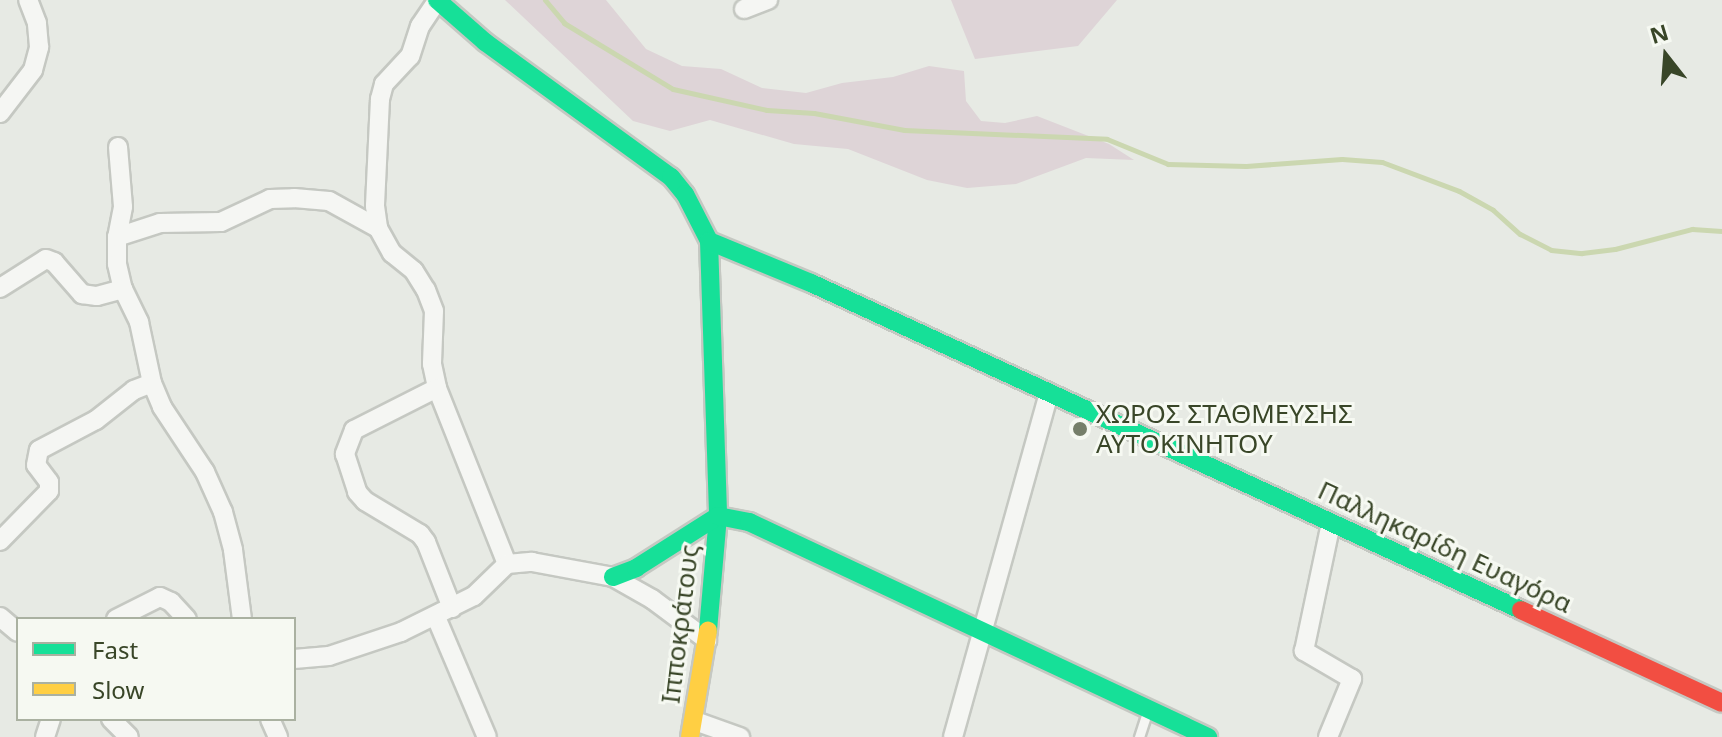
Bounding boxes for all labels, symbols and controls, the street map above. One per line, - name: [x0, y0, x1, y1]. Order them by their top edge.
- north arrow: [1626, 16, 1706, 96]
- text: N: [1646, 16, 1672, 50]
- place label: ΧΩΡΟΣ ΣΤΑΘΜΕΥΣΗΣ ΑΥΤΟΚΙΝΗΤΟΥ: [1096, 398, 1353, 460]
- marker: ΧΩΡΟΣ ΣΤΑΘΜΕΥΣΗΣ ΑΥΤΟΚΙΝΗΤΟΥ: [1071, 420, 1089, 438]
- street label: Παλληκαρίδη Ευαγόρα: [1313, 474, 1577, 620]
- street label: Ιπποκράτους: [655, 543, 705, 705]
- legend: [16, 617, 296, 721]
- text: Fast: [92, 633, 138, 666]
- text: Slow: [92, 673, 144, 706]

